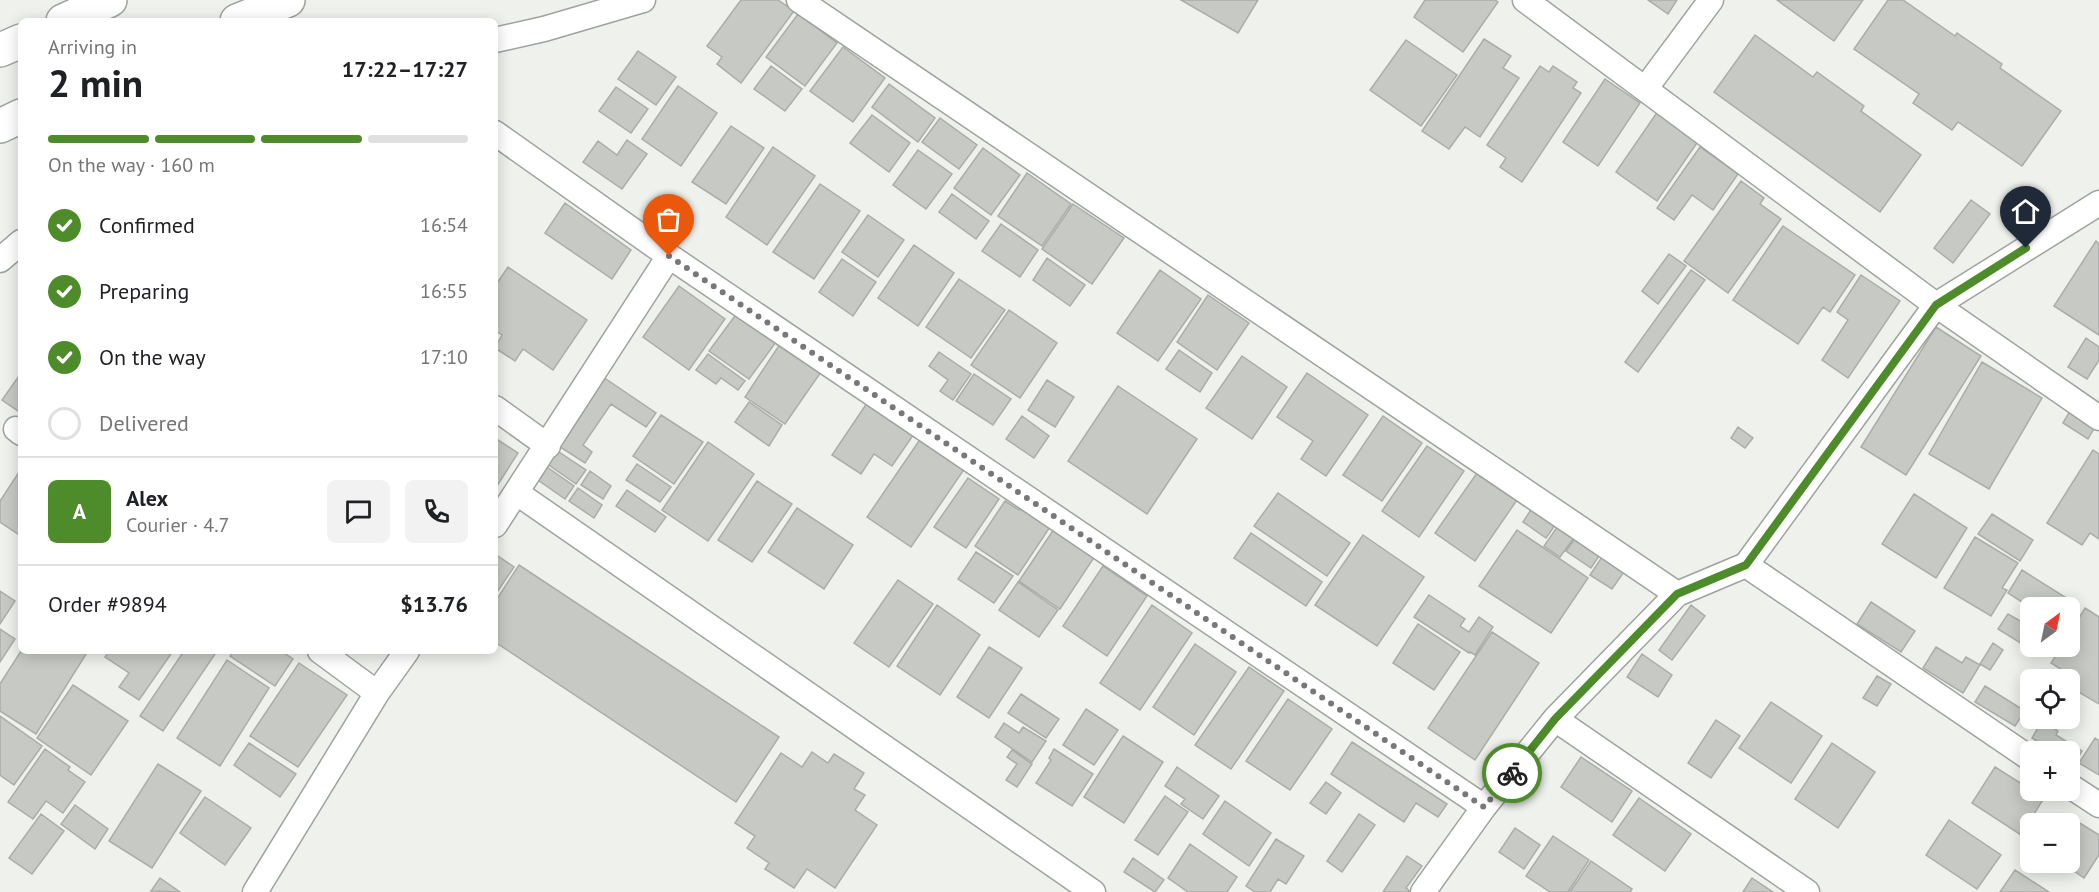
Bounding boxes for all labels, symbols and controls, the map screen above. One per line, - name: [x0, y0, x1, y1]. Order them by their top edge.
- text: Arriving in: [48, 34, 137, 60]
- text: 17:22–17:27: [342, 55, 468, 83]
- text: 2 min: [48, 57, 143, 108]
- text: On the way · 160 m: [48, 152, 215, 178]
- pin: [2000, 186, 2051, 248]
- pin: [643, 194, 694, 256]
- icon: home: [2009, 195, 2042, 228]
- icon: bag: [652, 203, 685, 236]
- icon: check: [48, 209, 81, 242]
- text: Confirmed: [99, 211, 195, 239]
- text: 16:54: [420, 212, 468, 238]
- icon: check: [48, 275, 81, 308]
- text: Preparing: [99, 277, 189, 305]
- text: 16:55: [420, 278, 468, 304]
- icon: check: [48, 341, 81, 374]
- text: On the way: [99, 343, 206, 371]
- text: 17:10: [420, 344, 468, 370]
- text: Delivered: [99, 409, 189, 437]
- button: chat: [327, 480, 390, 543]
- button: phone: [405, 480, 468, 543]
- text: Alex: [126, 484, 168, 512]
- text: A: [73, 497, 86, 525]
- text: Courier · 4.7: [126, 512, 229, 538]
- text: Order #9894: [48, 590, 167, 618]
- text: $13.76: [400, 590, 468, 618]
- north arrow: [2020, 597, 2080, 657]
- map controls: [2020, 597, 2080, 873]
- button: locate: [2020, 669, 2080, 729]
- button: +: [2020, 741, 2080, 801]
- courier: [1482, 743, 1542, 803]
- icon: bike: [1496, 757, 1529, 790]
- button: −: [2020, 813, 2080, 873]

